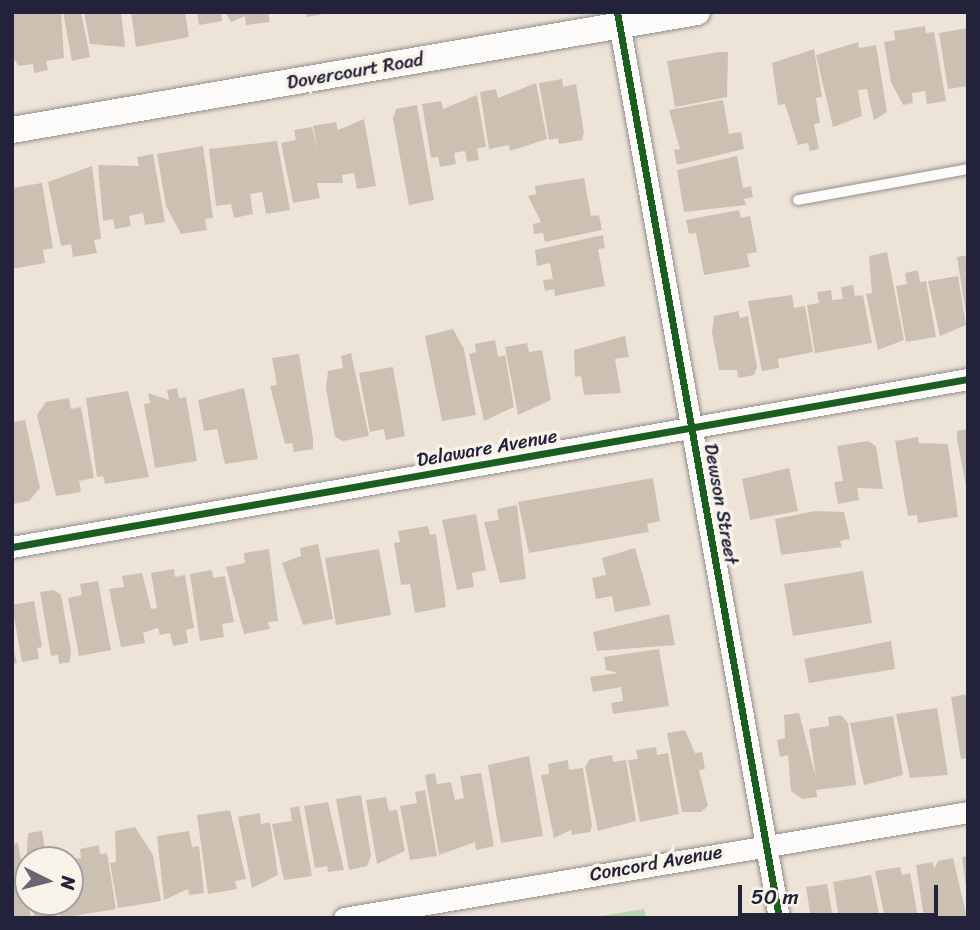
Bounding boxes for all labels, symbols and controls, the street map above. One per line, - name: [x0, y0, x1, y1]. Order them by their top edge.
- street label: Dovercourt Road: [285, 48, 425, 94]
- street label: Delaware Avenue: [415, 424, 559, 472]
- street label: Dewson Street: [699, 441, 743, 567]
- street label: Concord Avenue: [588, 840, 724, 886]
- north arrow: [14, 846, 84, 916]
- scale bar: [742, 870, 942, 914]
- text: N: [51, 875, 85, 891]
- text: 50 m: [751, 878, 799, 916]

